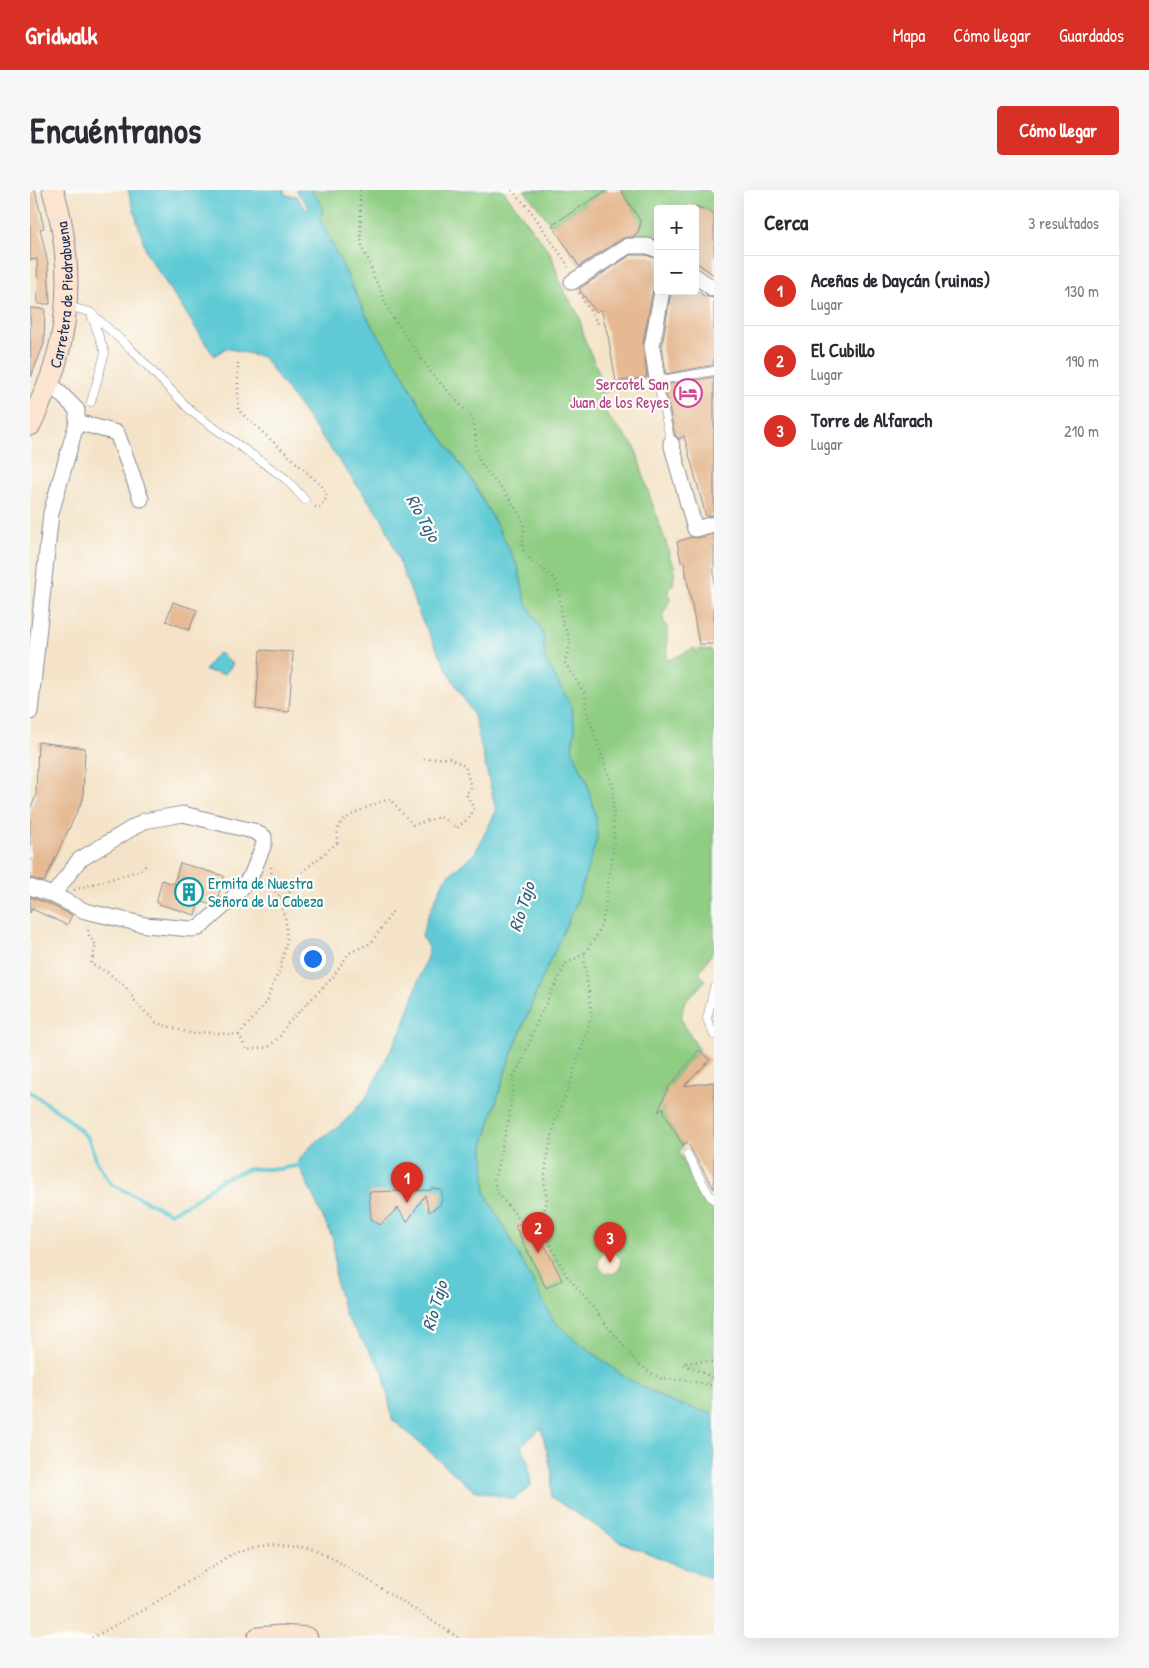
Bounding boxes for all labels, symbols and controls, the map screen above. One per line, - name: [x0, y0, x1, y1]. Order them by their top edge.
- text: Gridwalk: [25, 19, 97, 51]
- text: Mapa: [893, 23, 925, 48]
- text: Cómo llegar: [953, 23, 1031, 48]
- text: Guardados: [1059, 23, 1124, 48]
- button: Cómo llegar: [997, 106, 1119, 155]
- text: Encuéntranos: [30, 107, 201, 154]
- map controls: [654, 205, 699, 295]
- button: +: [654, 205, 699, 250]
- text: Cerca: [764, 208, 808, 237]
- text: 3 resultados: [1028, 212, 1099, 234]
- street label: Carretera de Piedrabuena: [44, 220, 78, 371]
- button: −: [654, 250, 699, 295]
- text: Aceñas de Daycán (ruinas): [811, 267, 990, 293]
- text: 1: [777, 280, 783, 302]
- text: 130 m: [1064, 280, 1099, 302]
- text: Lugar: [811, 293, 843, 315]
- text: El Cubillo: [811, 337, 875, 363]
- text: 2: [776, 350, 784, 372]
- text: 190 m: [1066, 350, 1099, 372]
- text: Lugar: [811, 363, 843, 385]
- place label: Sercotel San Juan de los Reyes: [570, 373, 669, 413]
- hotel icon: Sercotel San Juan de los Reyes: [673, 378, 703, 408]
- text: Torre de Alfarach: [811, 407, 932, 433]
- text: 3: [776, 420, 784, 442]
- text: 210 m: [1064, 420, 1099, 442]
- text: Lugar: [811, 433, 843, 455]
- water label: Río Tajo: [400, 490, 447, 547]
- place label: Ermita de Nuestra Señora de la Cabeza: [208, 872, 323, 912]
- building icon: Ermita de Nuestra Señora de la Cabeza: [174, 877, 204, 907]
- water label: Río Tajo: [502, 877, 541, 935]
- your location: [300, 946, 326, 972]
- pin: 1: [391, 1162, 423, 1203]
- pin: 2: [522, 1212, 554, 1253]
- pin: 3: [594, 1222, 626, 1263]
- water label: Río Tajo: [416, 1276, 454, 1334]

